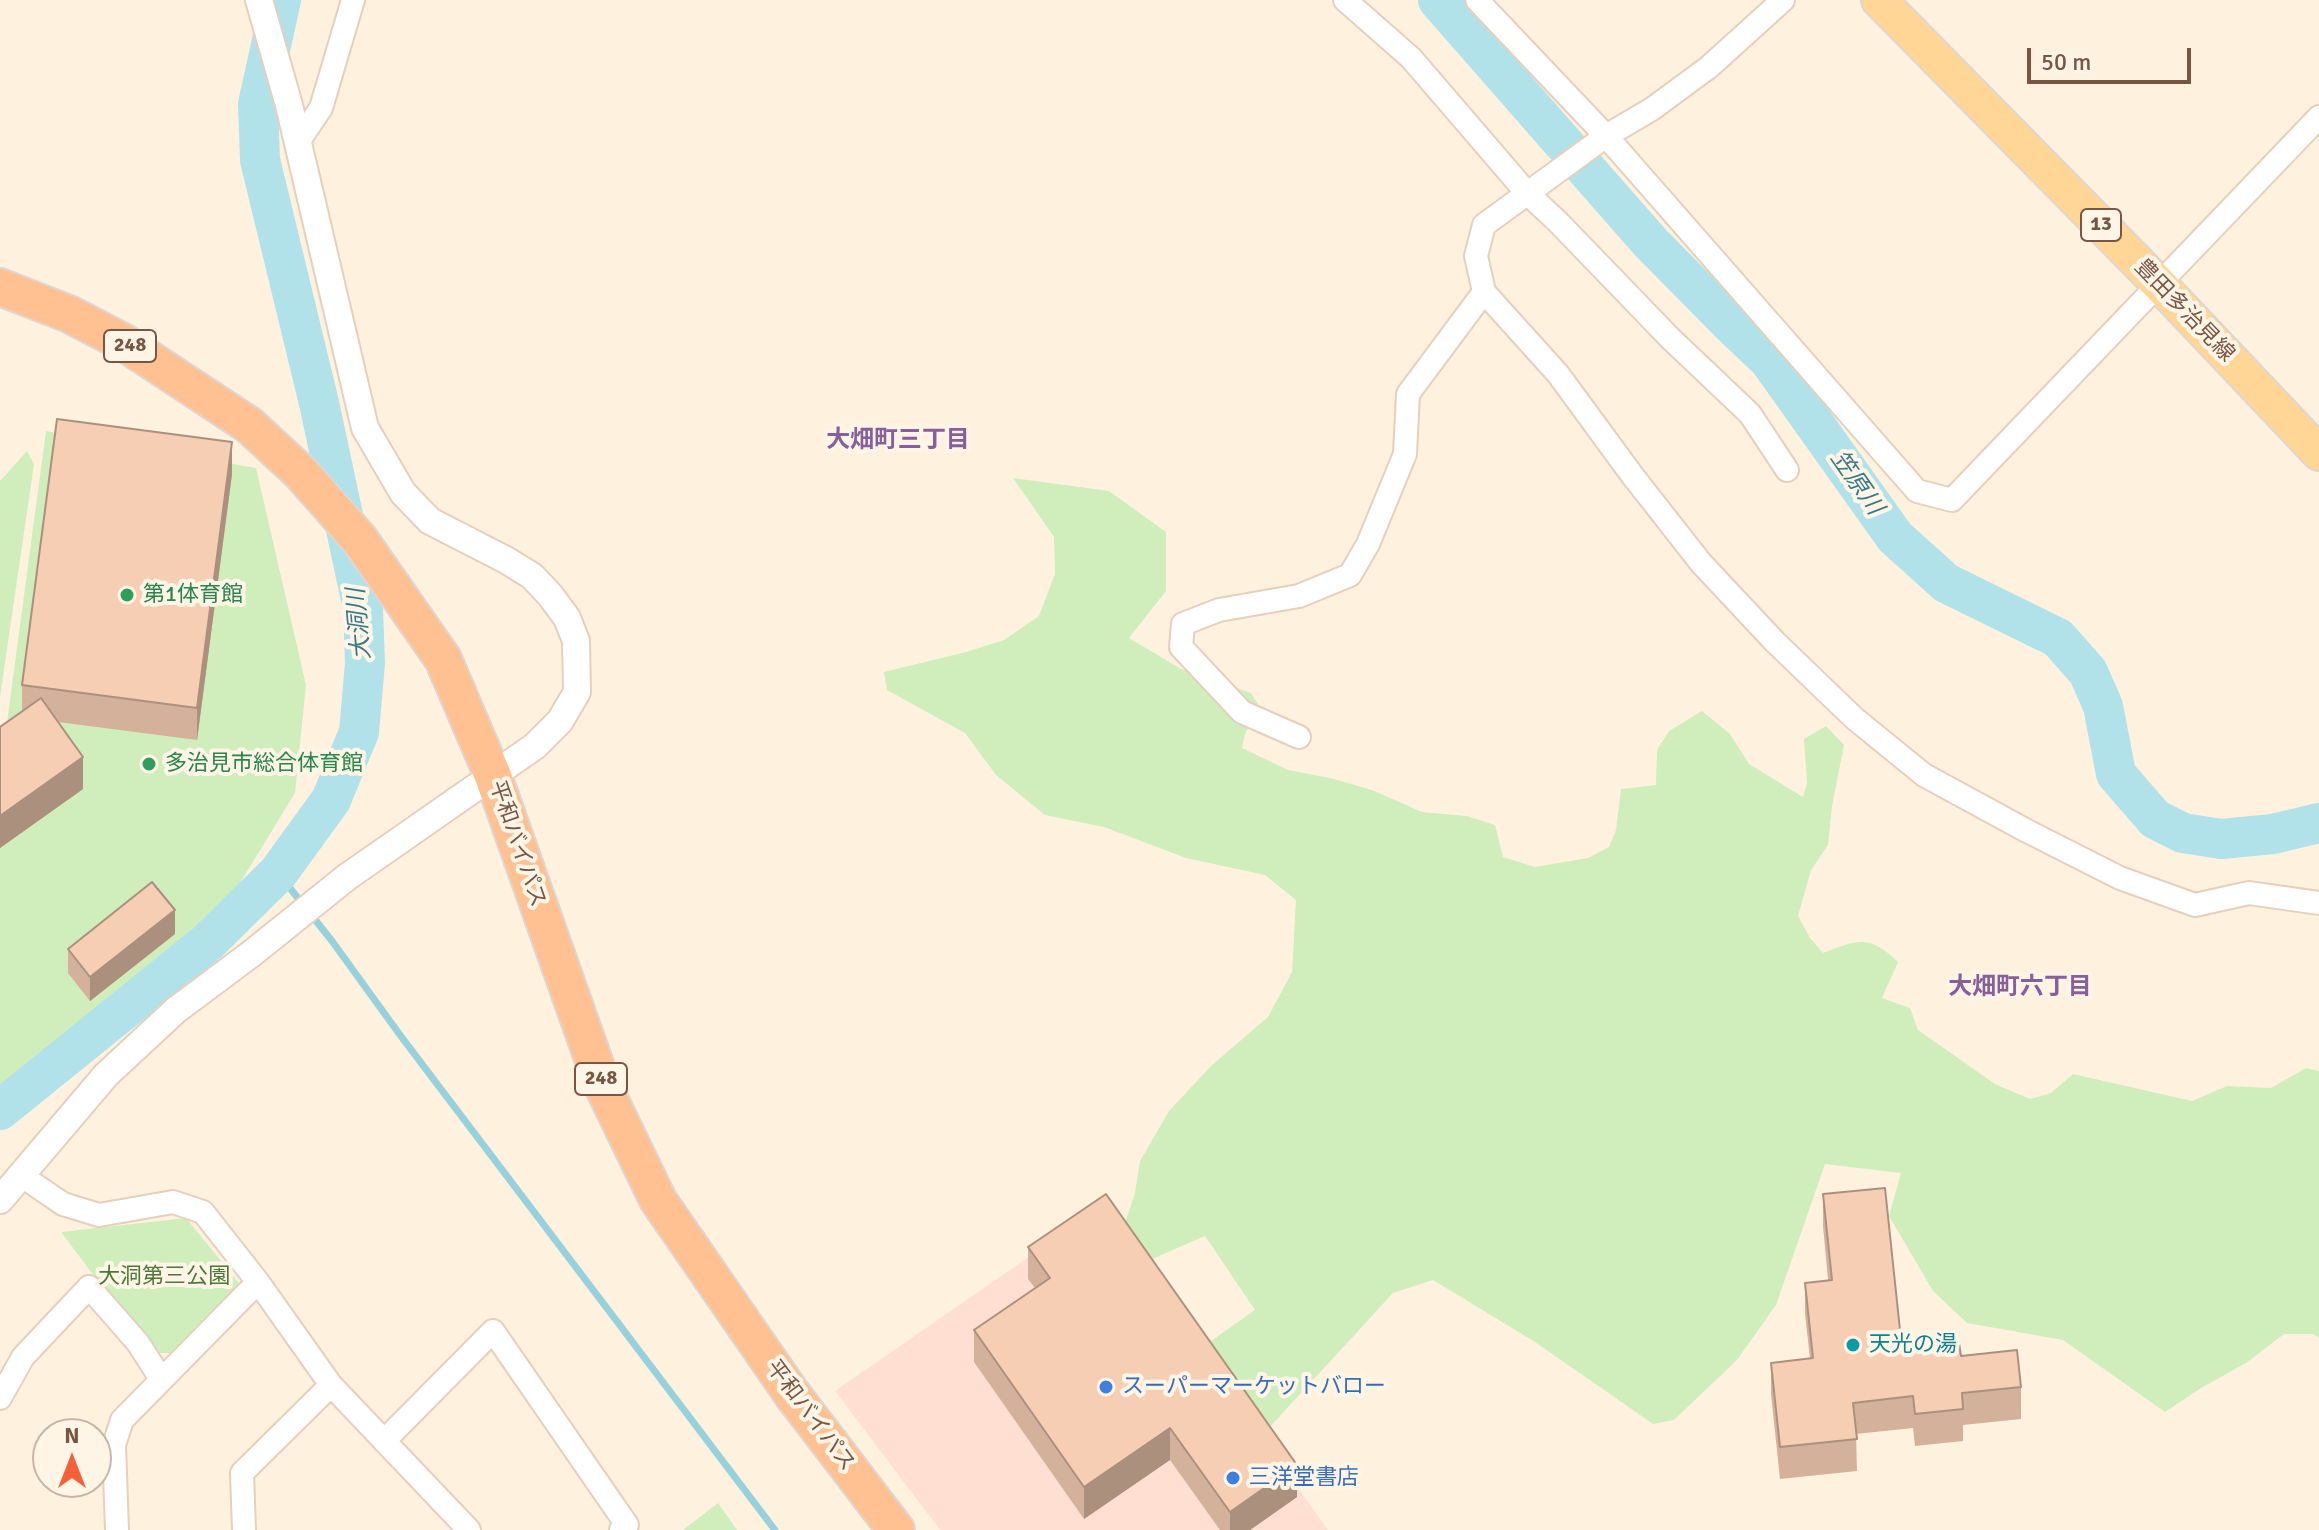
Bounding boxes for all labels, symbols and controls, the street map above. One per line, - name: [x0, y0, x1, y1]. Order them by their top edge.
- scale bar: [2031, 32, 2195, 82]
- text: 50 m: [2041, 47, 2091, 77]
- road number: 13: [2081, 209, 2121, 241]
- street label: 豊田多治見線: [2129, 254, 2239, 368]
- road number: 248: [104, 330, 156, 362]
- district label: 大畑町三丁目: [826, 427, 970, 455]
- water label: 笠原川: [1824, 445, 1888, 521]
- place label: 第1体育館: [143, 582, 243, 608]
- marker: 第1体育館: [118, 586, 136, 604]
- water label: 大洞川: [343, 587, 377, 661]
- place label: 多治見市総合体育館: [165, 751, 363, 777]
- marker: 多治見市総合体育館: [140, 755, 158, 773]
- street label: 平和バイパス: [483, 777, 551, 911]
- district label: 大畑町六丁目: [1948, 974, 2092, 1002]
- road number: 248: [575, 1063, 627, 1095]
- park label: 大洞第三公園: [98, 1264, 230, 1290]
- place label: 天光の湯: [1869, 1332, 1957, 1358]
- marker: 天光の湯: [1844, 1336, 1862, 1354]
- street label: 平和バイパス: [760, 1355, 860, 1477]
- place label: スーパーマーケットバロー: [1122, 1374, 1386, 1400]
- marker: スーパーマーケットバロー: [1097, 1378, 1115, 1396]
- north arrow: [32, 1418, 112, 1498]
- text: N: [64, 1422, 80, 1449]
- place label: 三洋堂書店: [1249, 1465, 1359, 1491]
- marker: 三洋堂書店: [1224, 1469, 1242, 1487]

